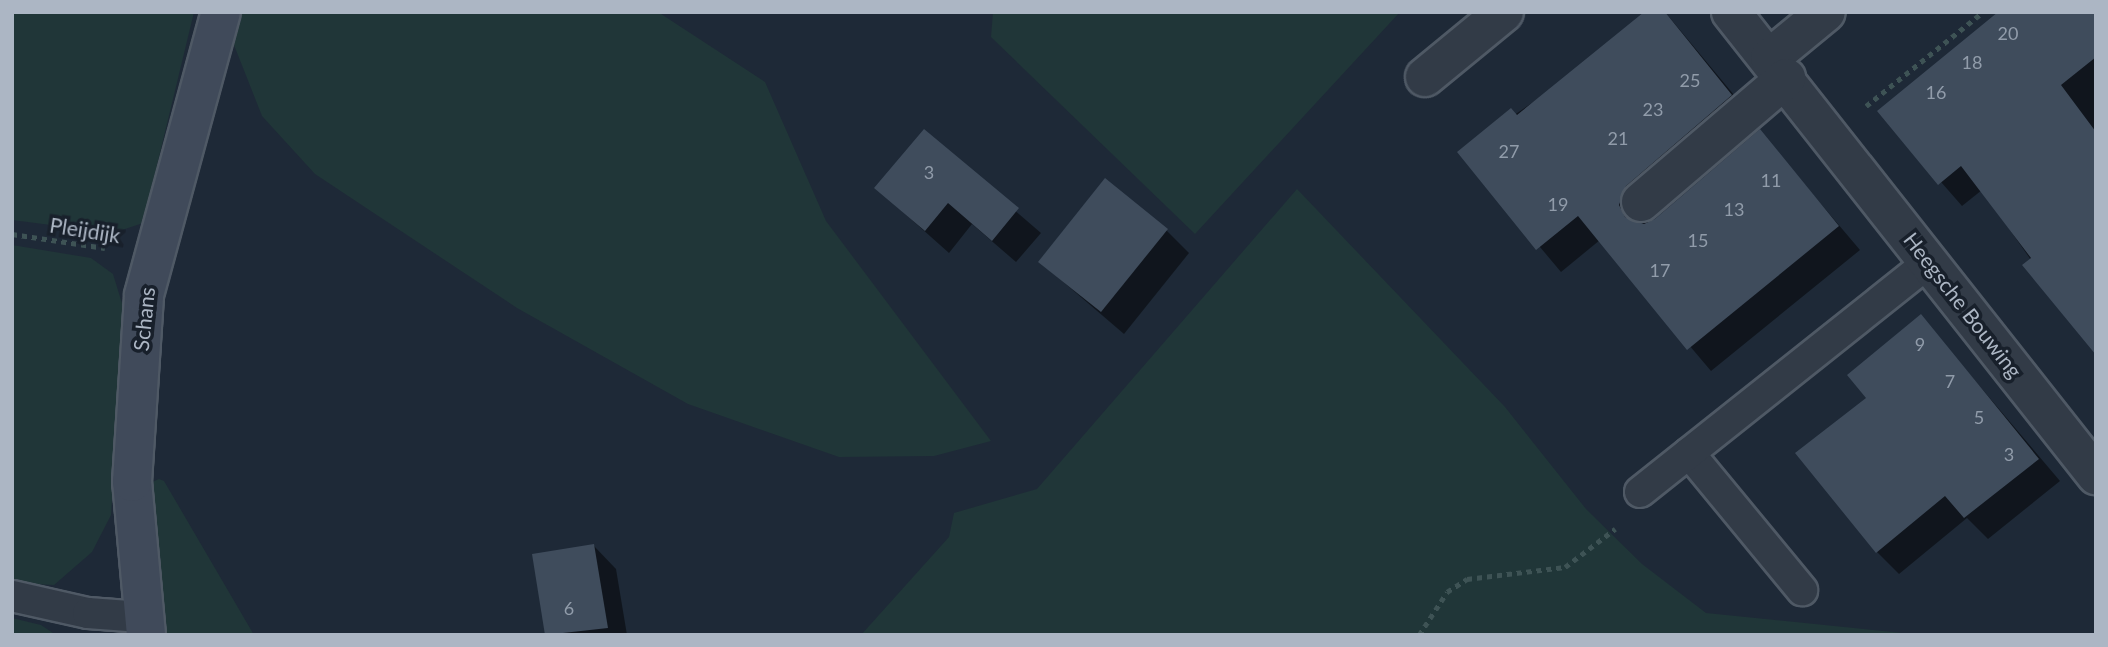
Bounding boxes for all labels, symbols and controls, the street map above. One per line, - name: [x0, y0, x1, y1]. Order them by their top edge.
- house number: 20: [1998, 22, 2018, 44]
- house number: 18: [1962, 51, 1982, 73]
- house number: 25: [1680, 69, 1700, 91]
- house number: 16: [1926, 81, 1946, 103]
- house number: 23: [1643, 98, 1663, 120]
- house number: 21: [1608, 127, 1628, 149]
- house number: 27: [1499, 140, 1519, 162]
- house number: 3: [924, 161, 934, 183]
- house number: 11: [1761, 169, 1781, 191]
- house number: 19: [1548, 193, 1568, 215]
- house number: 13: [1724, 198, 1744, 220]
- street label: Pleijdijk: [48, 212, 122, 248]
- street label: Heegsche Bouwing: [1898, 227, 2028, 383]
- house number: 15: [1688, 229, 1708, 251]
- house number: 17: [1650, 259, 1670, 281]
- street label: Schans: [128, 286, 160, 352]
- house number: 9: [1915, 333, 1925, 355]
- house number: 7: [1945, 370, 1955, 392]
- house number: 5: [1974, 406, 1984, 428]
- house number: 3: [2004, 443, 2014, 465]
- house number: 6: [564, 597, 574, 619]

